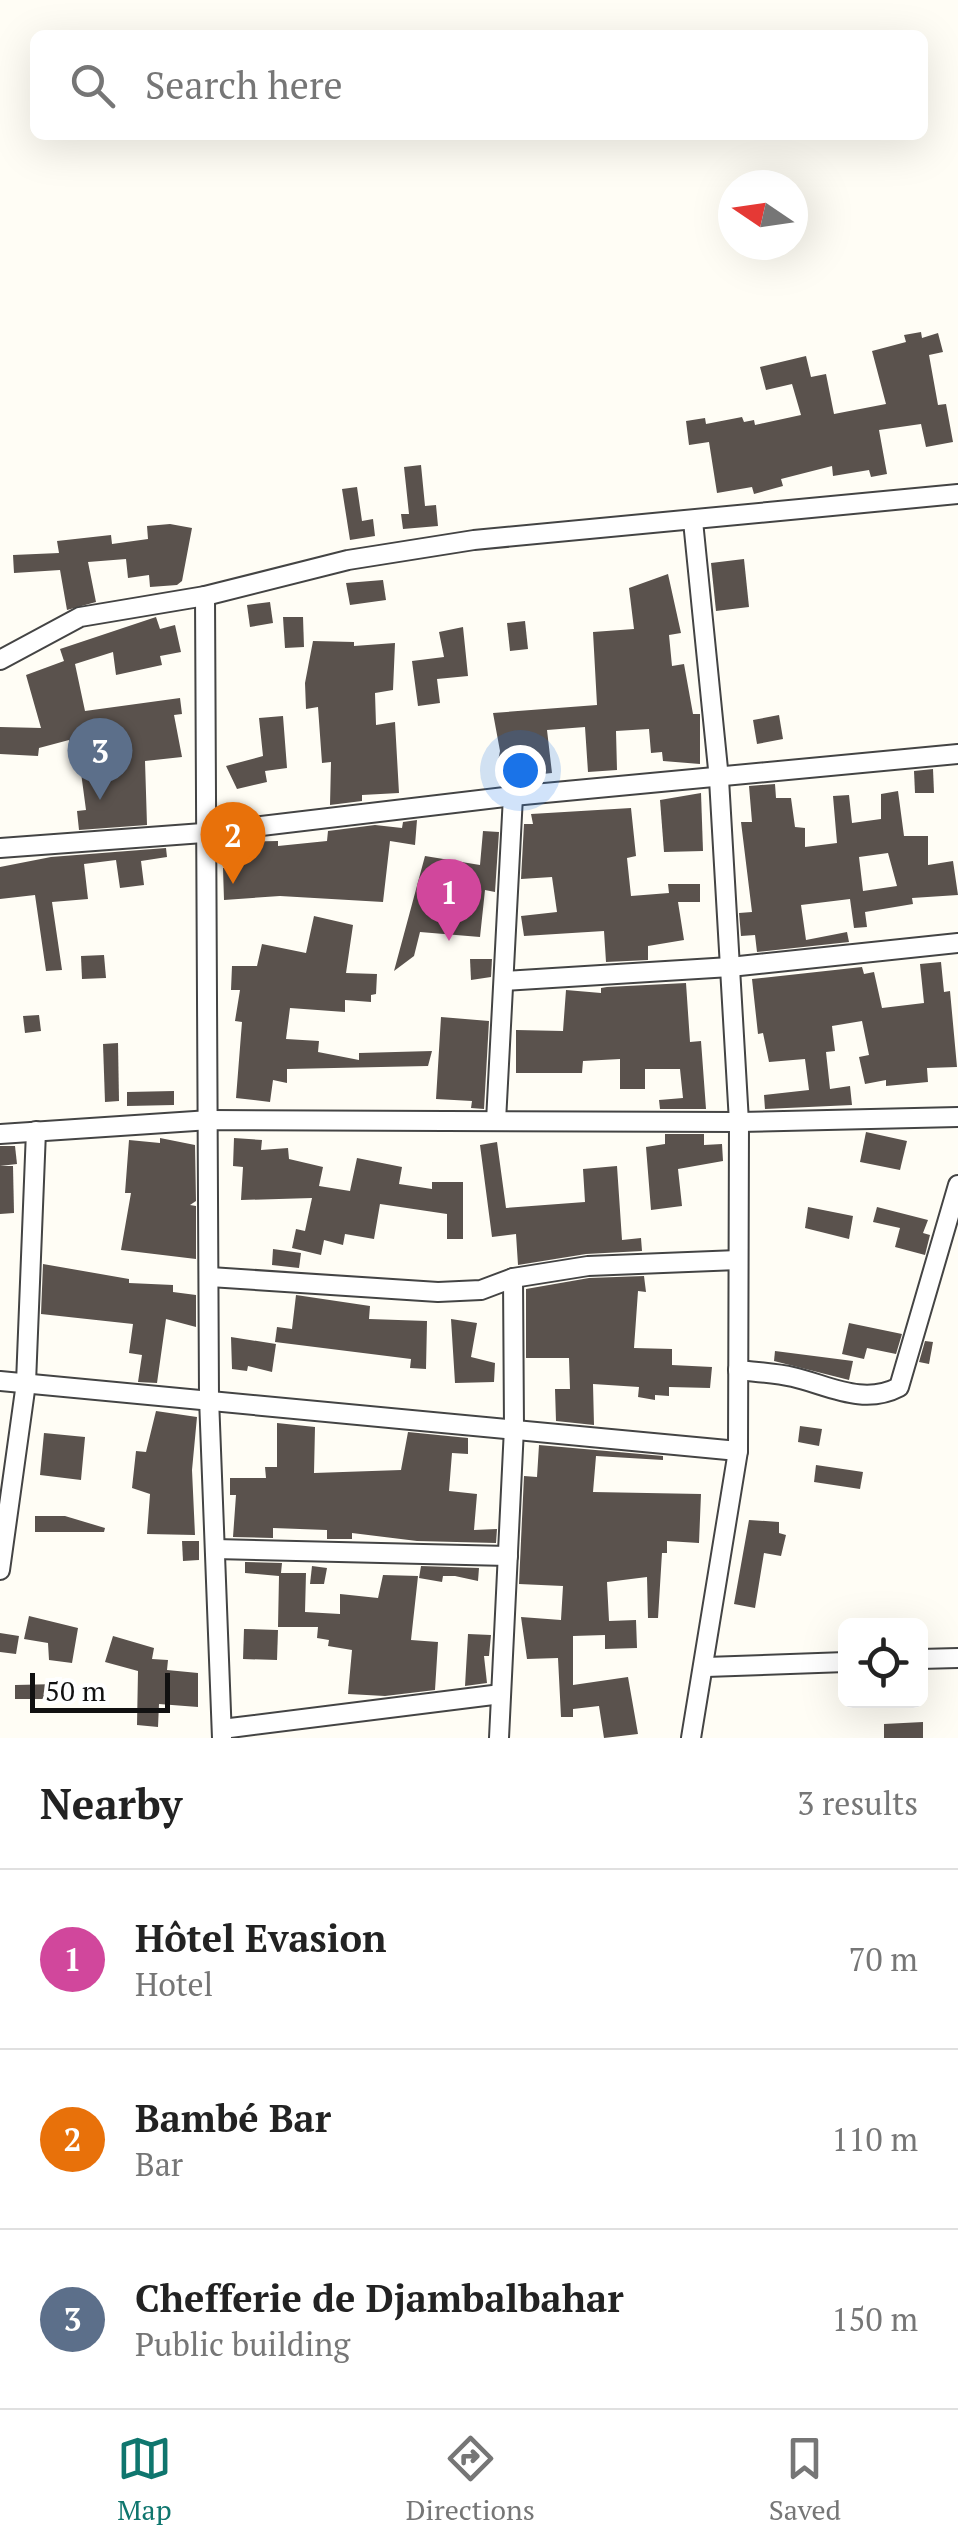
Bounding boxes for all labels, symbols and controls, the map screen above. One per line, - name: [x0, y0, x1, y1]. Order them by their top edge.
- search box: [30, 30, 928, 140]
- icon: search: [65, 58, 120, 113]
- text: Search here: [145, 60, 343, 110]
- north arrow: [718, 170, 808, 260]
- pin: 3: [68, 718, 132, 800]
- your location: [495, 745, 546, 796]
- pin: 2: [200, 802, 266, 884]
- pin: 1: [416, 858, 482, 941]
- map controls: [838, 1618, 928, 1708]
- button: locate: [838, 1618, 928, 1708]
- scale bar: [30, 1668, 170, 1712]
- text: 50 m: [45, 1672, 106, 1709]
- text: Nearby: [40, 1775, 182, 1831]
- text: 3 results: [797, 1782, 918, 1824]
- text: Hôtel Evasion: [135, 1913, 386, 1963]
- text: 1: [63, 1938, 82, 1980]
- text: 70 m: [848, 1938, 918, 1980]
- text: Hotel: [135, 1963, 213, 2005]
- text: Bambé Bar: [135, 2093, 331, 2143]
- text: 2: [63, 2118, 82, 2160]
- text: 110 m: [831, 2118, 918, 2160]
- text: Bar: [135, 2143, 183, 2185]
- text: Chefferie de Djambalbahar: [135, 2273, 624, 2323]
- text: 3: [63, 2298, 82, 2340]
- text: 150 m: [831, 2298, 918, 2340]
- text: Public building: [135, 2323, 350, 2365]
- tab: Map: [117, 2431, 172, 2528]
- tab: Directions: [406, 2431, 535, 2528]
- tab: Saved: [769, 2431, 841, 2528]

